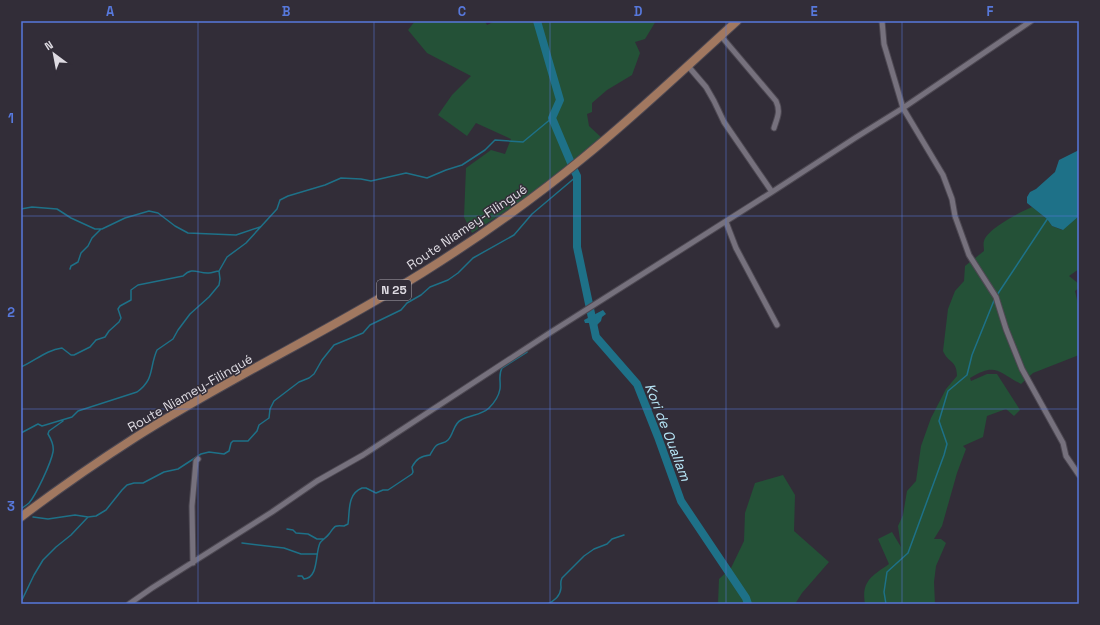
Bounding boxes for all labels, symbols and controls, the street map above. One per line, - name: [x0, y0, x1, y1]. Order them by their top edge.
- text: A: [106, 3, 115, 20]
- text: B: [282, 3, 291, 20]
- text: C: [458, 3, 466, 20]
- text: D: [634, 3, 643, 20]
- text: E: [810, 3, 818, 20]
- text: F: [987, 3, 994, 20]
- north arrow: [34, 34, 74, 74]
- text: N: [42, 38, 56, 53]
- text: 1: [8, 110, 14, 127]
- street label: Route Niamey-Filingué: [404, 180, 530, 274]
- road number: N 25: [377, 280, 411, 300]
- text: 2: [7, 304, 15, 321]
- street label: Route Niamey-Filingué: [124, 350, 256, 436]
- water label: Kori de Ouallam: [641, 381, 695, 484]
- text: 3: [7, 498, 15, 515]

